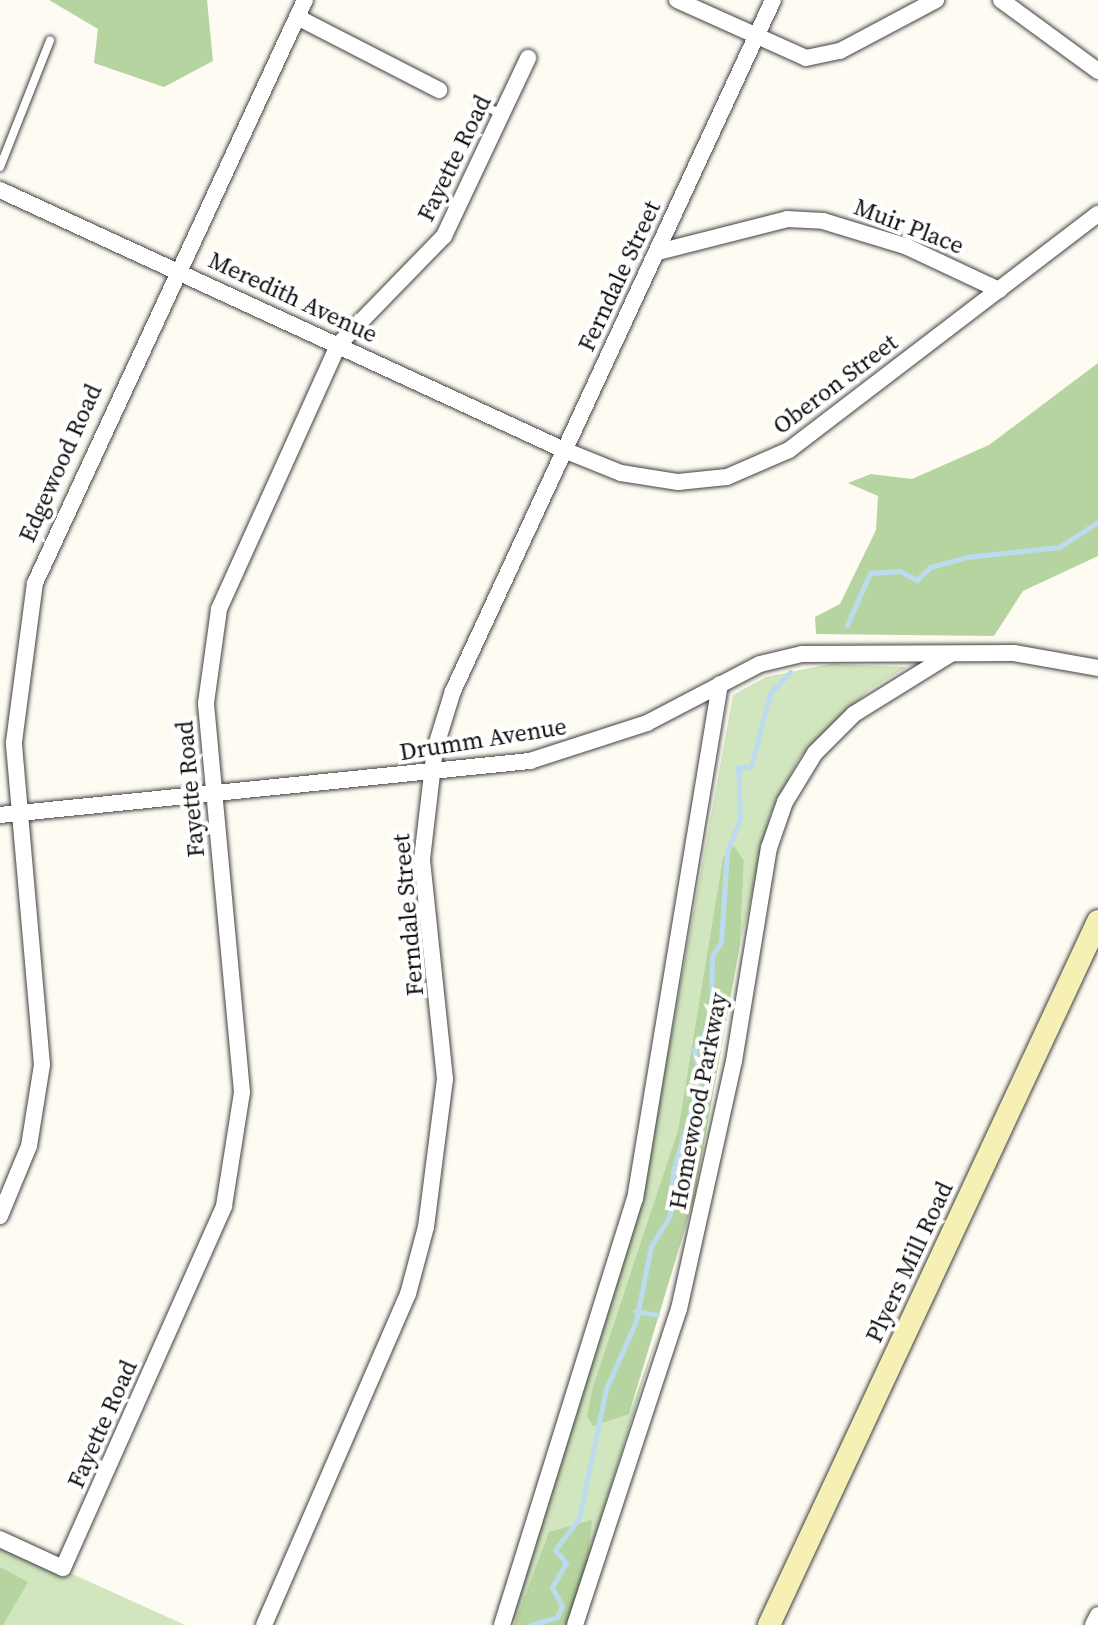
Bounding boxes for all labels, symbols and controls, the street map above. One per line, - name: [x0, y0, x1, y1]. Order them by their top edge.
- street label: Fayette Road: [411, 90, 497, 226]
- street label: Muir Place: [850, 192, 968, 260]
- street label: Ferndale Street: [572, 196, 666, 356]
- street label: Meredith Avenue: [204, 245, 382, 349]
- street label: Oberon Street: [767, 328, 903, 440]
- street label: Edgewood Road: [12, 380, 108, 546]
- street label: Drumm Avenue: [397, 712, 569, 766]
- street label: Fayette Road: [170, 720, 210, 858]
- street label: Ferndale Street: [387, 833, 429, 997]
- street label: Homewood Parkway: [663, 990, 733, 1212]
- street label: Plyers Mill Road: [859, 1177, 959, 1347]
- street label: Fayette Road: [61, 1356, 143, 1492]

